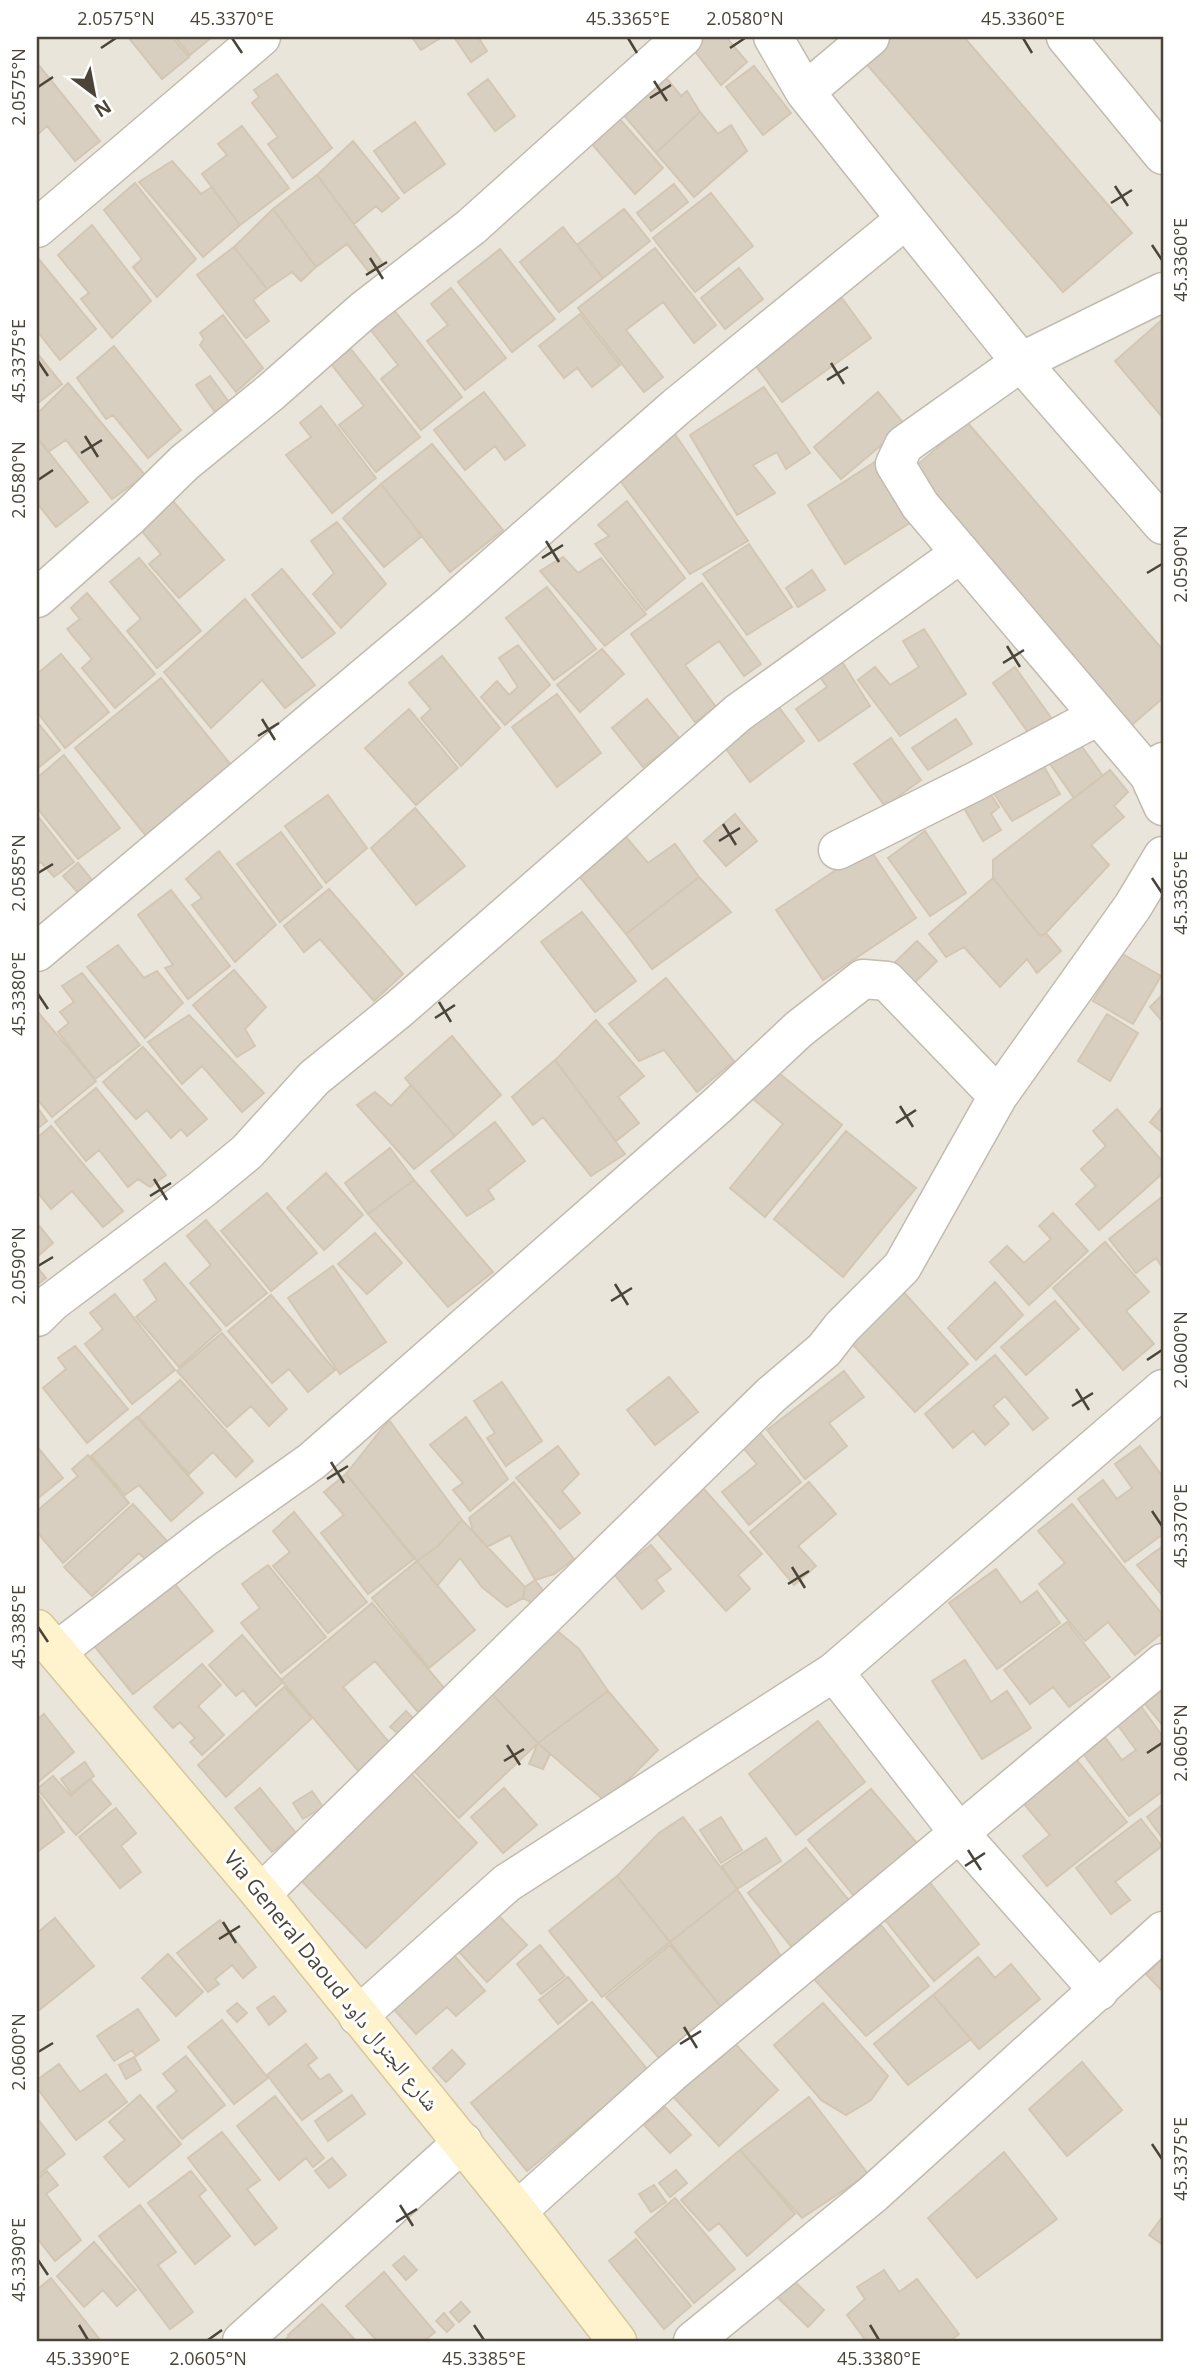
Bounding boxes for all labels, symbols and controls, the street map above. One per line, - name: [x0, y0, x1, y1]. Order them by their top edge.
- text: 2.0575°N: [77, 6, 155, 30]
- text: 45.3370°E: [190, 6, 274, 30]
- text: 45.3365°E: [586, 6, 670, 30]
- text: 2.0580°N: [706, 6, 784, 30]
- text: 45.3360°E: [981, 6, 1065, 30]
- text: 2.0575°N: [6, 48, 30, 126]
- north arrow: [60, 60, 130, 130]
- text: N: [90, 93, 116, 124]
- text: 45.3360°E: [1168, 218, 1192, 302]
- text: 45.3375°E: [6, 319, 30, 403]
- text: 2.0580°N: [6, 441, 30, 519]
- text: 2.0590°N: [1168, 525, 1192, 603]
- text: 2.0585°N: [6, 834, 30, 912]
- text: 45.3365°E: [1168, 851, 1192, 935]
- text: 45.3380°E: [6, 952, 30, 1036]
- text: 2.0590°N: [6, 1227, 30, 1305]
- text: 2.0600°N: [1168, 1311, 1192, 1389]
- text: 45.3370°E: [1168, 1484, 1192, 1568]
- text: 45.3385°E: [6, 1585, 30, 1669]
- text: 2.0605°N: [1168, 1704, 1192, 1782]
- street label: Via General Daoud شارع الجنرال داود: [218, 1844, 446, 2116]
- text: 2.0600°N: [6, 2013, 30, 2091]
- text: 45.3375°E: [1168, 2117, 1192, 2201]
- text: 45.3390°E: [6, 2218, 30, 2302]
- text: 45.3390°E: [46, 2346, 130, 2370]
- text: 2.0605°N: [169, 2346, 247, 2370]
- text: 45.3385°E: [442, 2346, 526, 2370]
- text: 45.3380°E: [837, 2346, 921, 2370]

